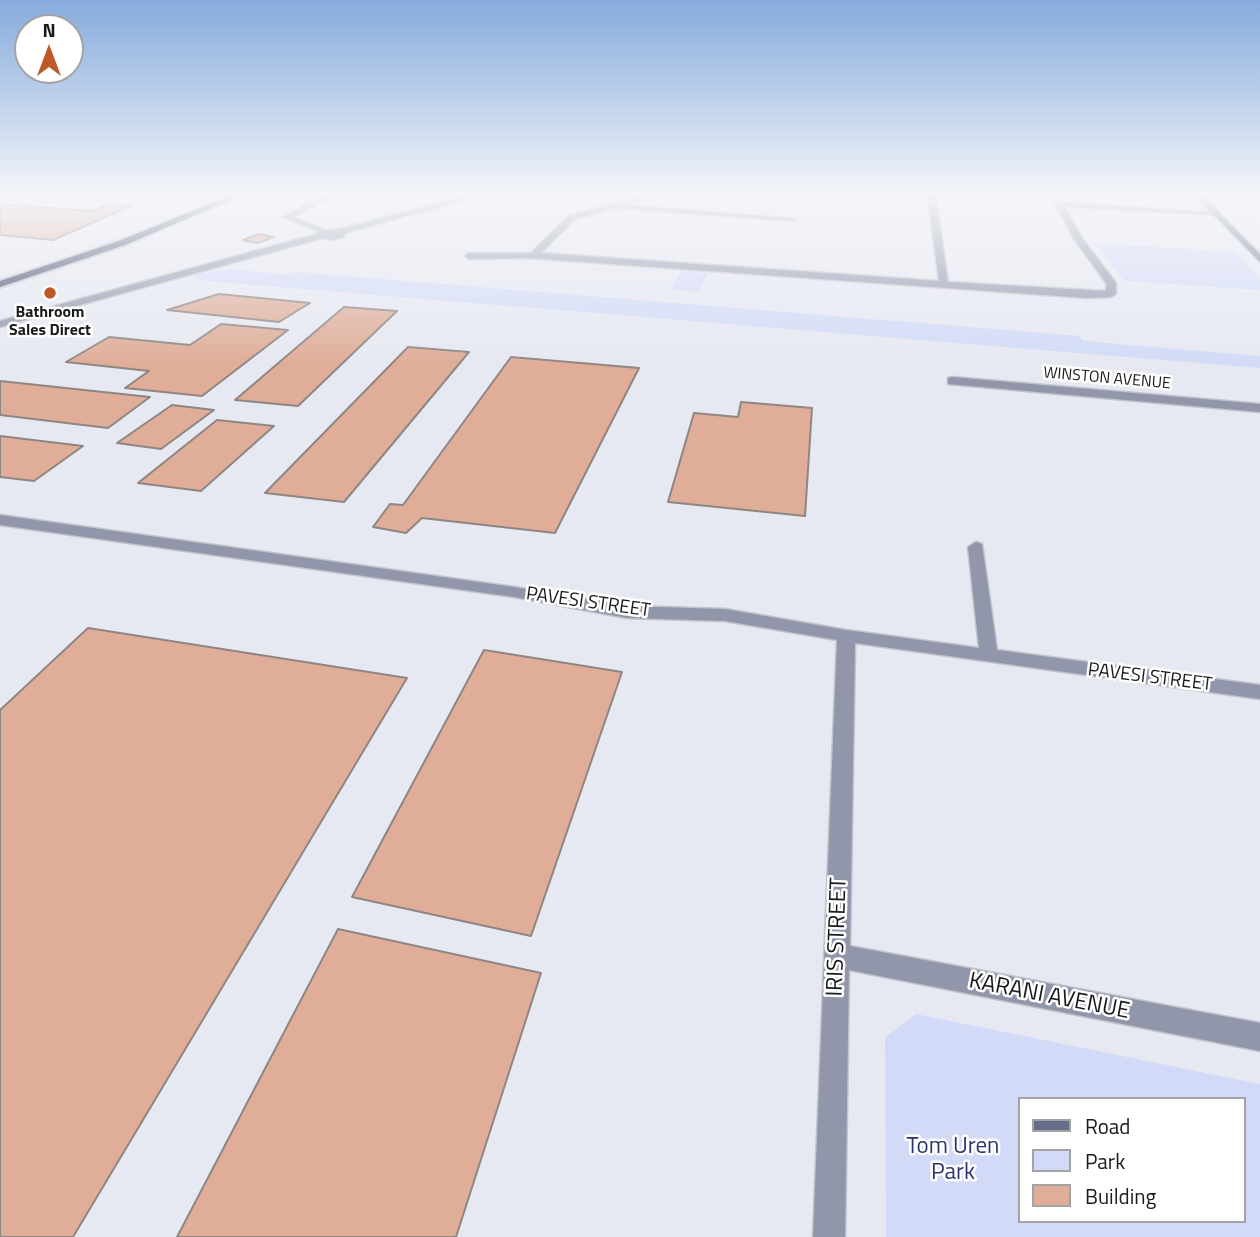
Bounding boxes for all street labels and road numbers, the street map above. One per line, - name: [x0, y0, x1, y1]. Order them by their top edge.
- street label: WINSTON AVENUE: [1043, 364, 1171, 394]
- street label: PAVESI STREET: [524, 583, 652, 623]
- street label: PAVESI STREET: [1087, 659, 1213, 697]
- street label: IRIS STREET: [822, 877, 854, 997]
- street label: KARANI AVENUE: [966, 968, 1132, 1026]

